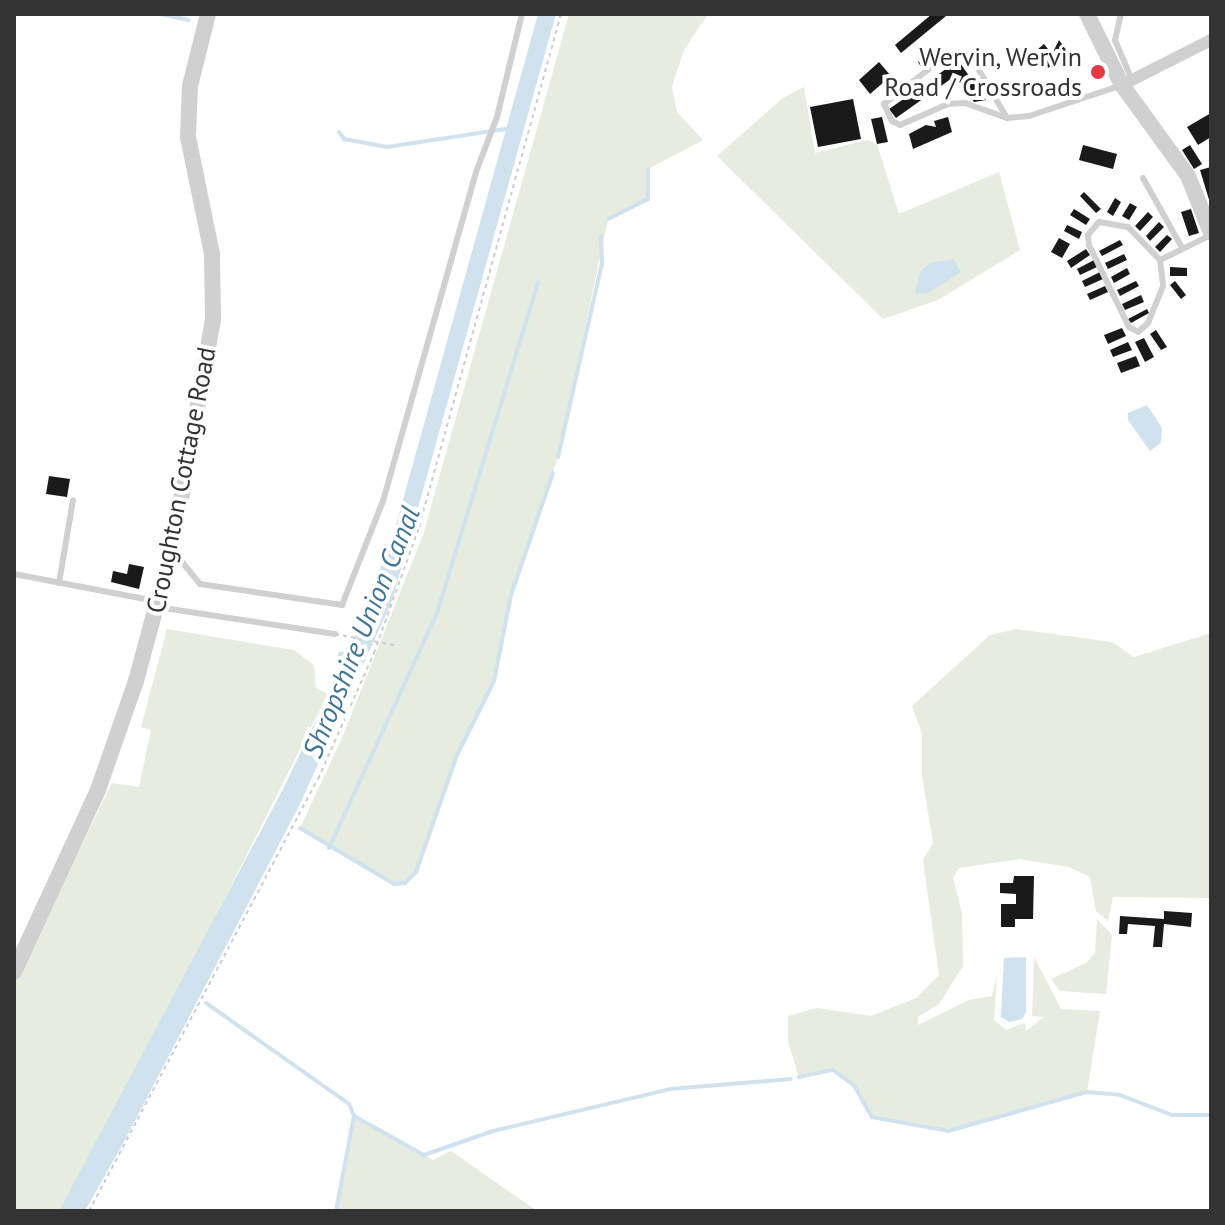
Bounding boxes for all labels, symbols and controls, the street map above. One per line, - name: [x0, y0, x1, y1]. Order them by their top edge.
- place label: Wervin, Wervin Road / Crossroads: [884, 41, 1082, 102]
- marker: Wervin, Wervin Road / Crossroads: [1089, 63, 1107, 81]
- street label: Croughton Cottage Road: [140, 344, 222, 616]
- water label: Shropshire Union Canal: [295, 502, 427, 762]

